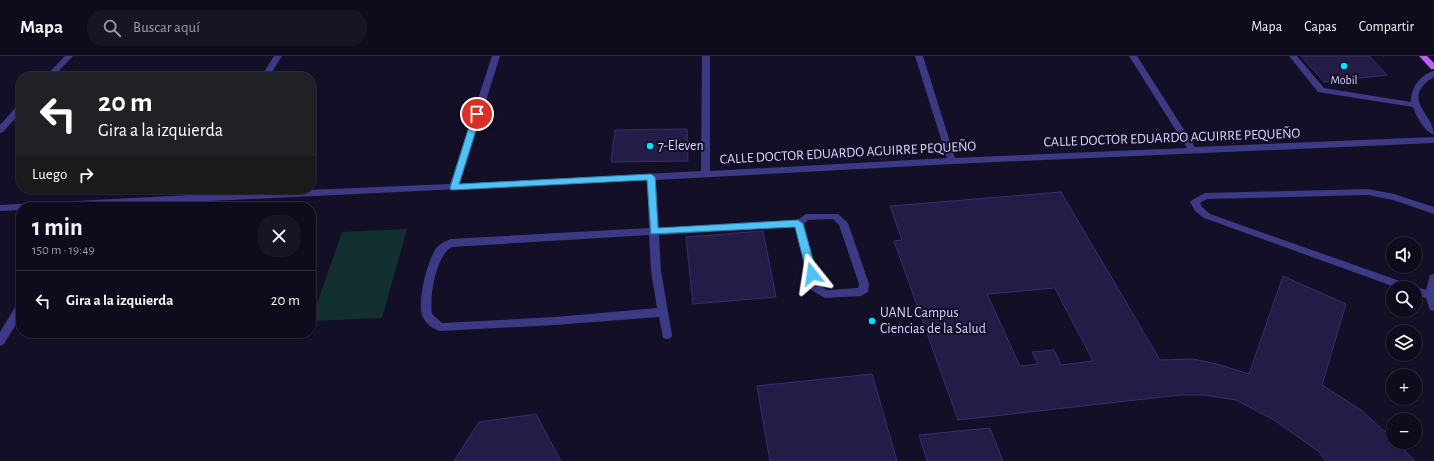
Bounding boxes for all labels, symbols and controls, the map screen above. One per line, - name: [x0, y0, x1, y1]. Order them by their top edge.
- search box: [87, 10, 367, 46]
- icon: search: [101, 17, 123, 39]
- text: Mapa: [20, 18, 63, 37]
- text: Buscar aquí: [133, 20, 200, 35]
- text: Mapa: [1251, 20, 1282, 34]
- text: Capas: [1304, 20, 1337, 34]
- text: Compartir: [1359, 20, 1414, 34]
- marker: Mobil: [1339, 61, 1349, 71]
- place label: Mobil: [1330, 74, 1358, 86]
- icon: left: [32, 88, 84, 140]
- text: 20 m: [98, 89, 153, 117]
- pin: [460, 97, 494, 131]
- icon: arrive: [466, 103, 488, 125]
- text: Gira a la izquierda: [98, 122, 223, 140]
- street label: CALLE DOCTOR EDUARDO AGUIRRE PEQUEÑO: [1043, 125, 1301, 149]
- street label: CALLE DOCTOR EDUARDO AGUIRRE PEQUEÑO: [719, 137, 977, 167]
- place label: 7-Eleven: [658, 139, 704, 153]
- marker: 7-Eleven: [645, 141, 655, 151]
- icon: right: [75, 164, 97, 186]
- text: Luego: [32, 167, 67, 182]
- button: close: [258, 215, 300, 257]
- text: 1 min: [32, 216, 83, 240]
- map controls: [1386, 237, 1422, 449]
- button: sound: [1386, 237, 1422, 273]
- text: 150 m · 19:49: [32, 244, 95, 257]
- position arrow: [791, 253, 833, 295]
- button: search: [1386, 281, 1422, 317]
- icon: left: [32, 290, 54, 312]
- text: Gira a la izquierda: [66, 293, 173, 308]
- text: 20 m: [271, 293, 300, 308]
- place label: UANL Campus Ciencias de la Salud: [880, 306, 986, 336]
- marker: UANL Campus Ciencias de la Salud: [867, 316, 877, 326]
- button: layers: [1386, 325, 1422, 361]
- button: +: [1386, 369, 1422, 405]
- button: −: [1386, 413, 1422, 449]

